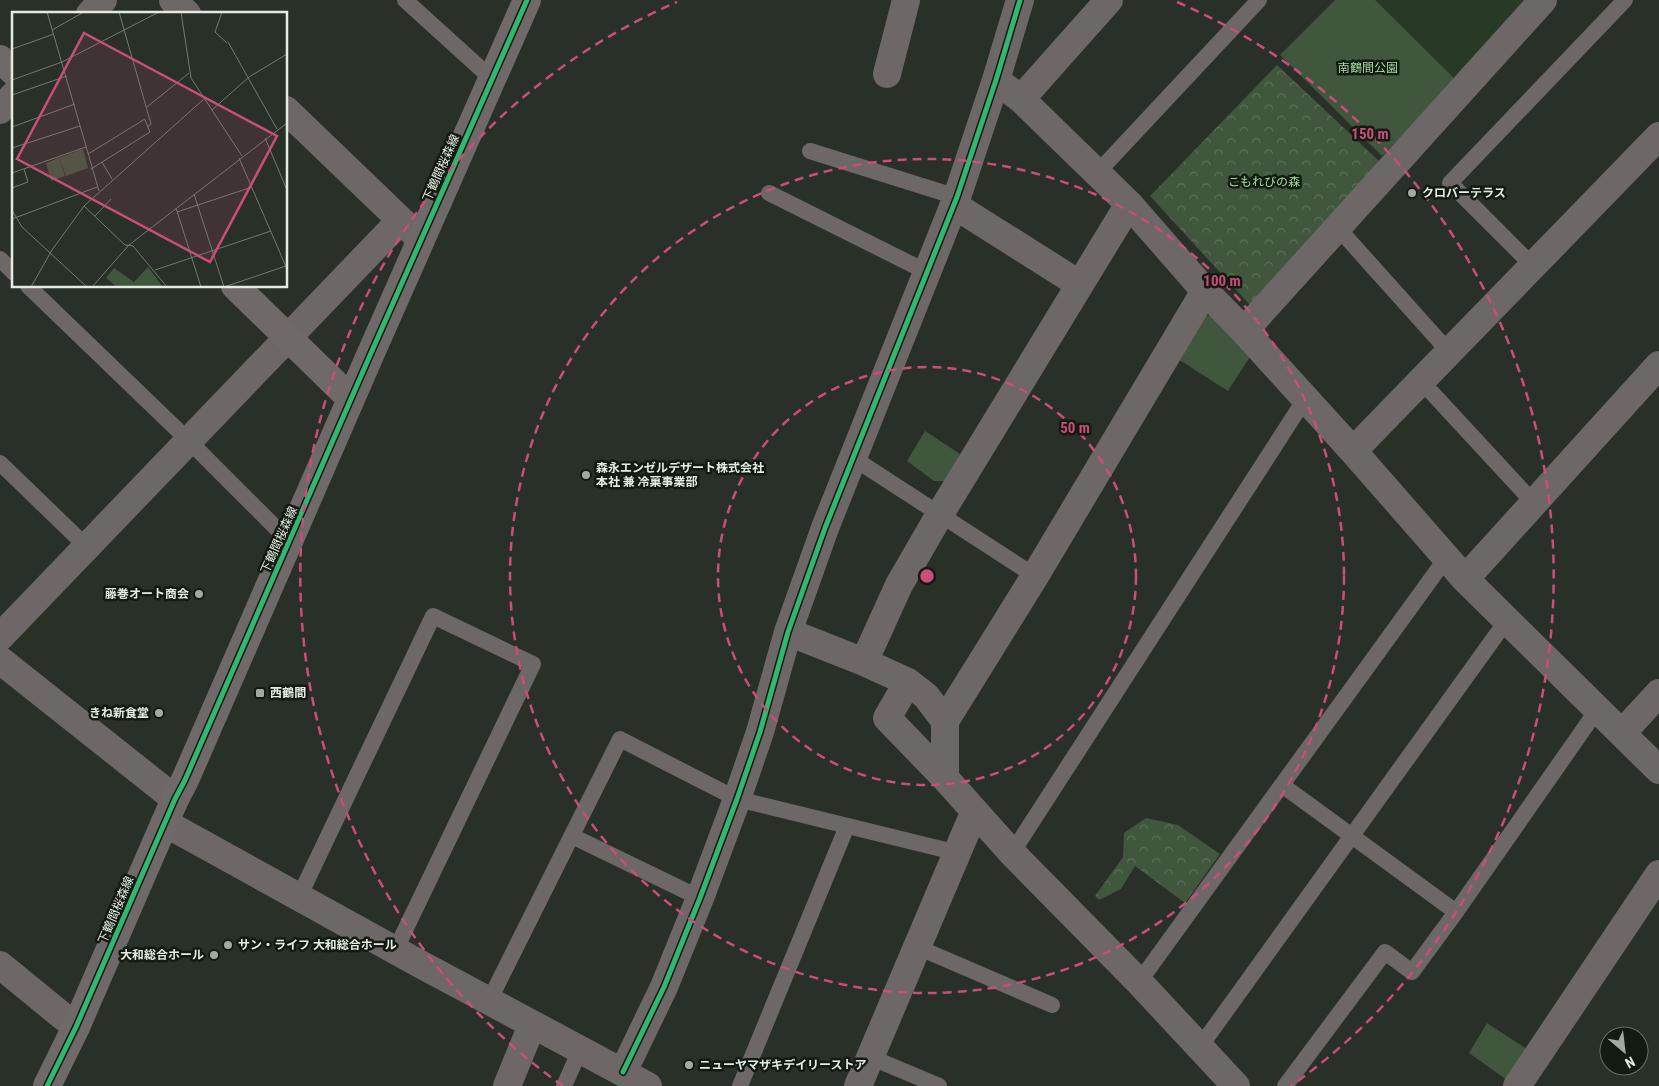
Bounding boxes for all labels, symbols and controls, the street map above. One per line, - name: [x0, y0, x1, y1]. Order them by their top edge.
- inset map: [12, 12, 288, 288]
- park label: 南鶴間公園: [1338, 61, 1398, 75]
- text: 150 m: [1351, 125, 1389, 143]
- street label: 下鶴間桜森線: [420, 132, 462, 204]
- park label: こもれびの森: [1228, 175, 1300, 189]
- place label: クロバーテラス: [1422, 186, 1506, 200]
- marker: クロバーテラス: [1406, 187, 1418, 199]
- text: 100 m: [1203, 272, 1241, 290]
- text: 50 m: [1060, 419, 1090, 437]
- place label: 森永エンゼルデザート株式会社 本社 兼 冷菓事業部: [596, 461, 764, 489]
- marker: 森永エンゼルデザート株式会社 本社 兼 冷菓事業部: [580, 469, 592, 481]
- street label: 下鶴間桜森線: [258, 504, 300, 576]
- centre of rings: [918, 567, 936, 585]
- place label: 藤巻オート商会: [105, 587, 189, 601]
- marker: 藤巻オート商会: [193, 588, 205, 600]
- place label: 西鶴間: [270, 686, 306, 700]
- marker: 西鶴間: [254, 687, 266, 699]
- place label: きね新食堂: [89, 706, 149, 720]
- marker: きね新食堂: [153, 707, 165, 719]
- street label: 下鶴間桜森線: [95, 874, 137, 946]
- place label: サン・ライフ 大和総合ホール: [238, 938, 397, 952]
- marker: サン・ライフ 大和総合ホール: [222, 939, 234, 951]
- place label: 大和総合ホール: [120, 948, 204, 962]
- marker: 大和総合ホール: [208, 949, 220, 961]
- north arrow: [1599, 1026, 1649, 1076]
- text: N: [1623, 1053, 1638, 1072]
- place label: ニューヤマザキデイリーストア: [699, 1058, 866, 1072]
- marker: ニューヤマザキデイリーストア: [683, 1059, 695, 1071]

